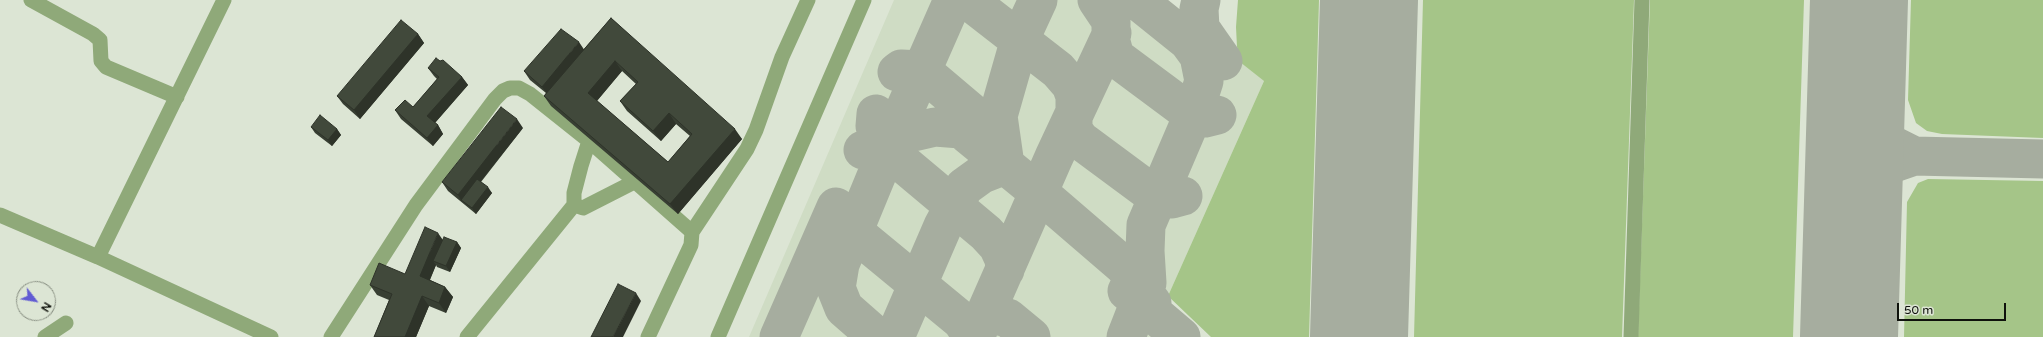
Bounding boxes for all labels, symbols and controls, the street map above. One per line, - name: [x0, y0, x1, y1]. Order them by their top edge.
- north arrow: [16, 281, 56, 321]
- scale bar: [1899, 295, 2008, 321]
- text: N: [38, 300, 54, 314]
- text: 50 m: [1904, 303, 1933, 317]

